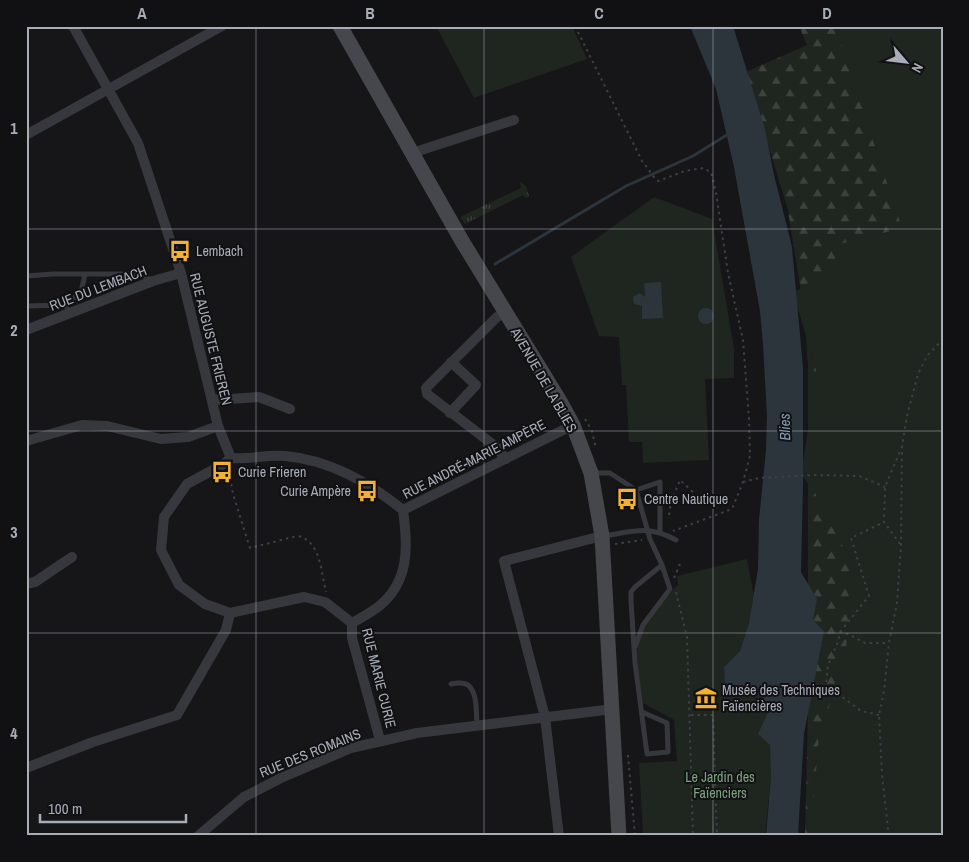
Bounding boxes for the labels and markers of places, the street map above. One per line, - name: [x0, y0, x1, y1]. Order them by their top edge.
- bus stop icon: Lembach: [167, 238, 193, 264]
- place label: Lembach: [196, 242, 243, 260]
- bus stop icon: Curie Frieren: [209, 459, 235, 485]
- place label: Curie Frieren: [238, 463, 306, 481]
- bus stop icon: Curie Ampère: [354, 478, 380, 504]
- place label: Curie Ampère: [280, 482, 351, 500]
- bus stop icon: Centre Nautique: [614, 486, 640, 512]
- place label: Centre Nautique: [644, 490, 728, 508]
- place label: Musée des Techniques Faïencières: [722, 681, 840, 715]
- museum icon: Musée des Techniques Faïencières: [693, 685, 719, 711]

